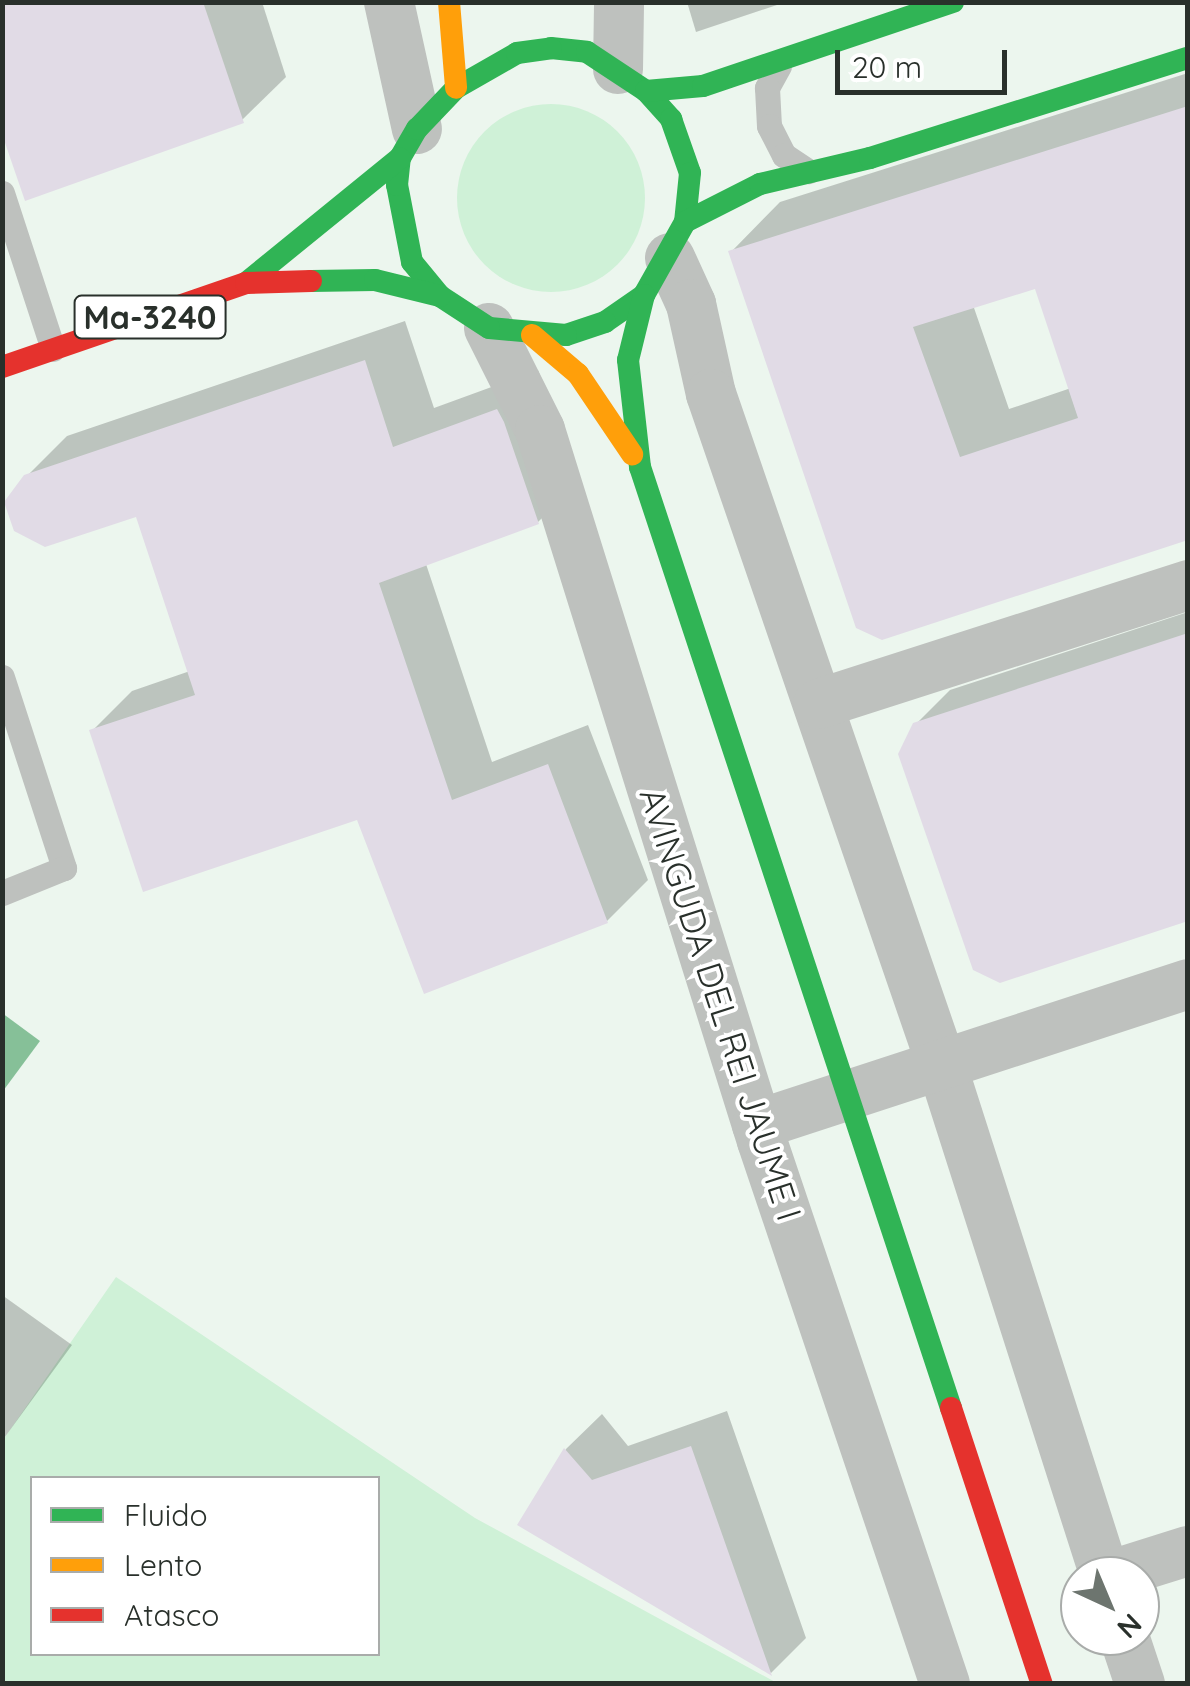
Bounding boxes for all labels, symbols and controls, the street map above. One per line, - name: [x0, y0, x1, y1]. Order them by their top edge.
- scale bar: [840, 30, 1012, 92]
- text: 20 m: [852, 48, 922, 86]
- road number: Ma-3240: [72, 290, 228, 344]
- street label: AVINGUDA DEL REI JAUME I: [631, 783, 811, 1225]
- legend: [30, 1476, 380, 1656]
- text: Fluido: [124, 1496, 208, 1534]
- text: Lento: [124, 1546, 202, 1584]
- north arrow: [1060, 1556, 1160, 1656]
- text: Atasco: [124, 1596, 219, 1634]
- text: N: [1110, 1607, 1149, 1646]

